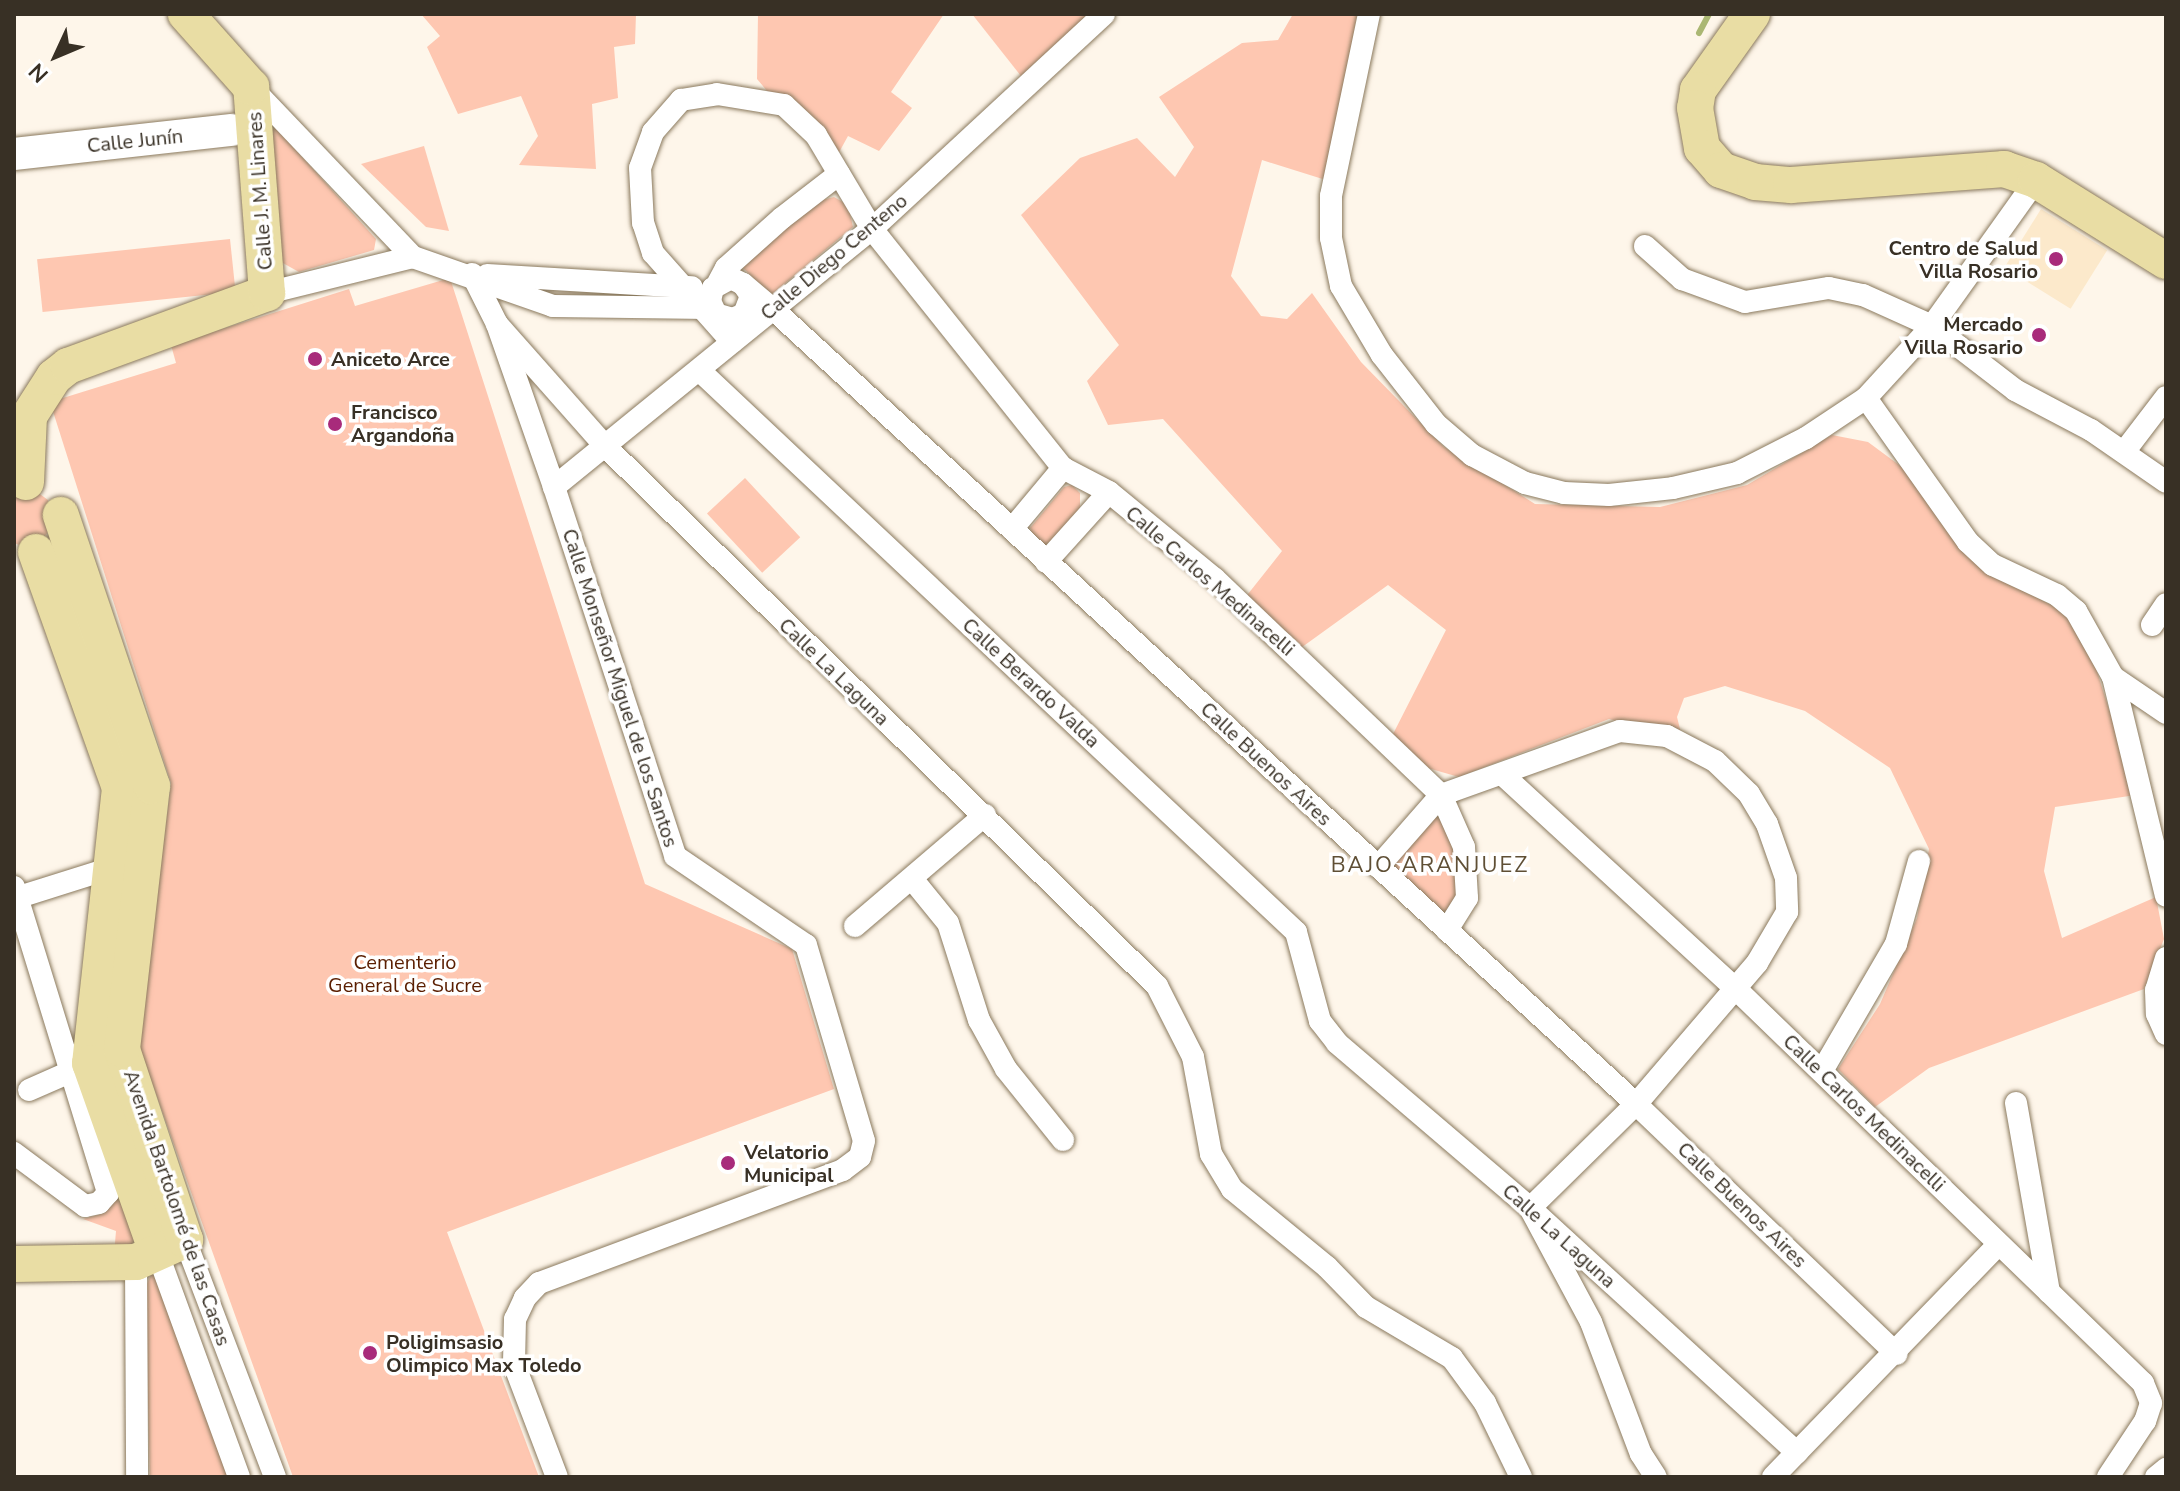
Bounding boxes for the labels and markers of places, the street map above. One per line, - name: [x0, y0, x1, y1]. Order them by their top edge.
- place label: Centro de Salud Villa Rosario: [1889, 236, 2038, 283]
- marker: Centro de Salud Villa Rosario: [2045, 248, 2067, 270]
- place label: Mercado Villa Rosario: [1904, 312, 2023, 359]
- marker: Mercado Villa Rosario: [2030, 326, 2048, 344]
- place label: Aniceto Arce: [331, 347, 450, 371]
- marker: Aniceto Arce: [306, 350, 324, 368]
- place label: Francisco Argandoña: [351, 400, 454, 447]
- marker: Francisco Argandoña: [326, 415, 344, 433]
- place label: Velatorio Municipal: [744, 1140, 834, 1187]
- marker: Velatorio Municipal: [719, 1154, 737, 1172]
- place label: Poligimsasio Olimpico Max Toledo: [386, 1330, 582, 1377]
- marker: Poligimsasio Olimpico Max Toledo: [361, 1344, 379, 1362]

